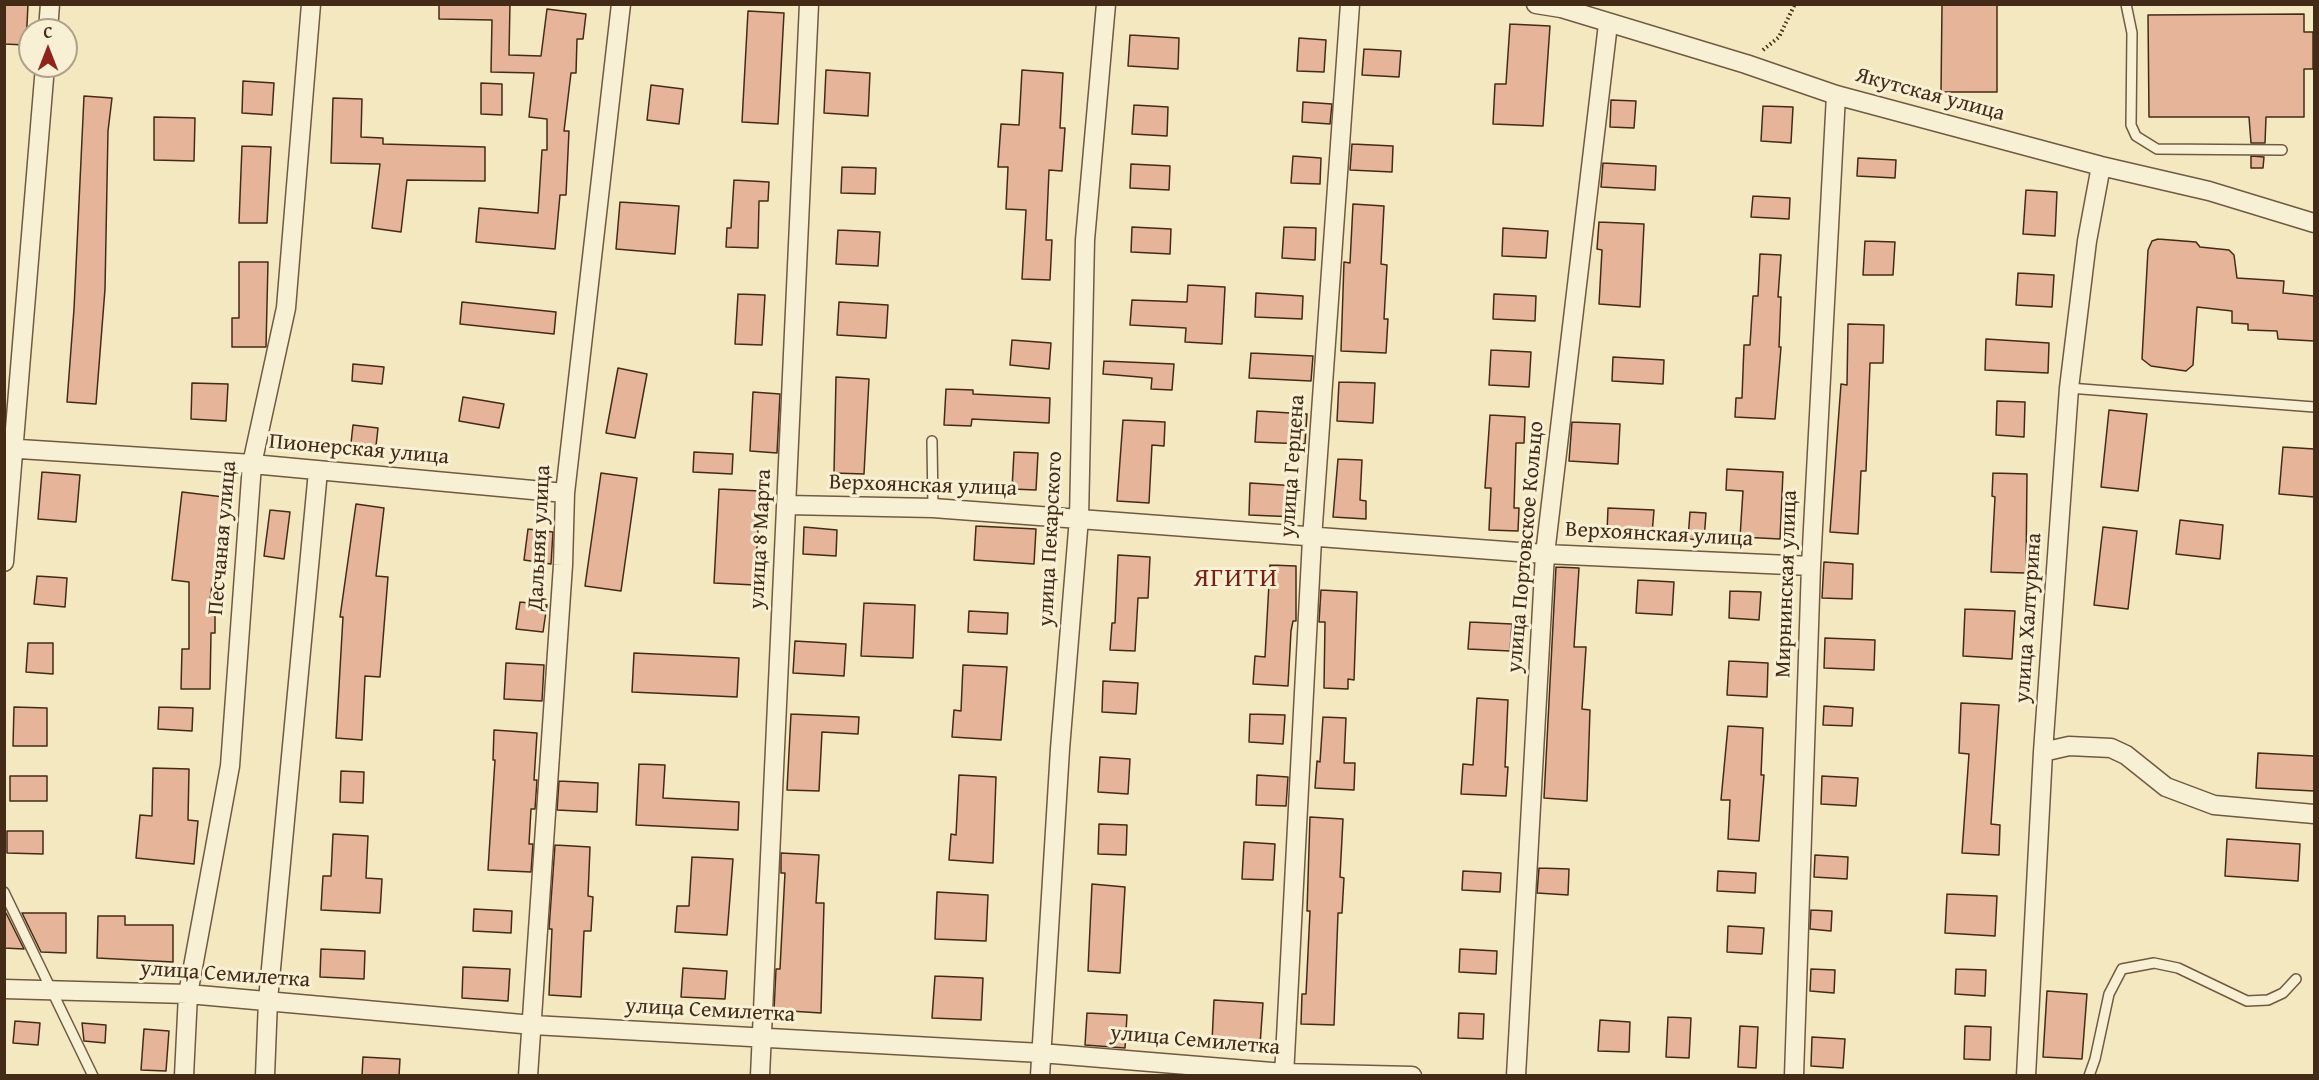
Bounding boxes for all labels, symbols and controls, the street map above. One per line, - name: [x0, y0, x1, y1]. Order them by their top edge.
- north arrow: [18, 18, 78, 78]
- text: С: [43, 20, 53, 44]
- street label: Якутская улица: [1853, 62, 2007, 128]
- street label: улица Герцена: [1275, 394, 1311, 538]
- street label: улица Портовское Кольцо: [1502, 420, 1550, 674]
- street label: Пионерская улица: [268, 429, 450, 471]
- street label: улица Пекарского: [1033, 451, 1069, 627]
- street label: Песчаная улица: [203, 460, 243, 616]
- street label: Дальняя улица: [523, 464, 557, 612]
- street label: улица 8 Марта: [744, 468, 778, 610]
- street label: Верхоянская улица: [829, 470, 1017, 502]
- street label: Мирнинская улица: [1771, 490, 1803, 678]
- street label: Верхоянская улица: [1564, 517, 1754, 553]
- street label: улица Халтурина: [2010, 532, 2048, 704]
- district label: ЯГИТИ: [1194, 563, 1278, 595]
- street label: улица Семилетка: [139, 956, 311, 994]
- street label: улица Семилетка: [624, 993, 796, 1029]
- street label: улица Семилетка: [1109, 1020, 1281, 1062]

